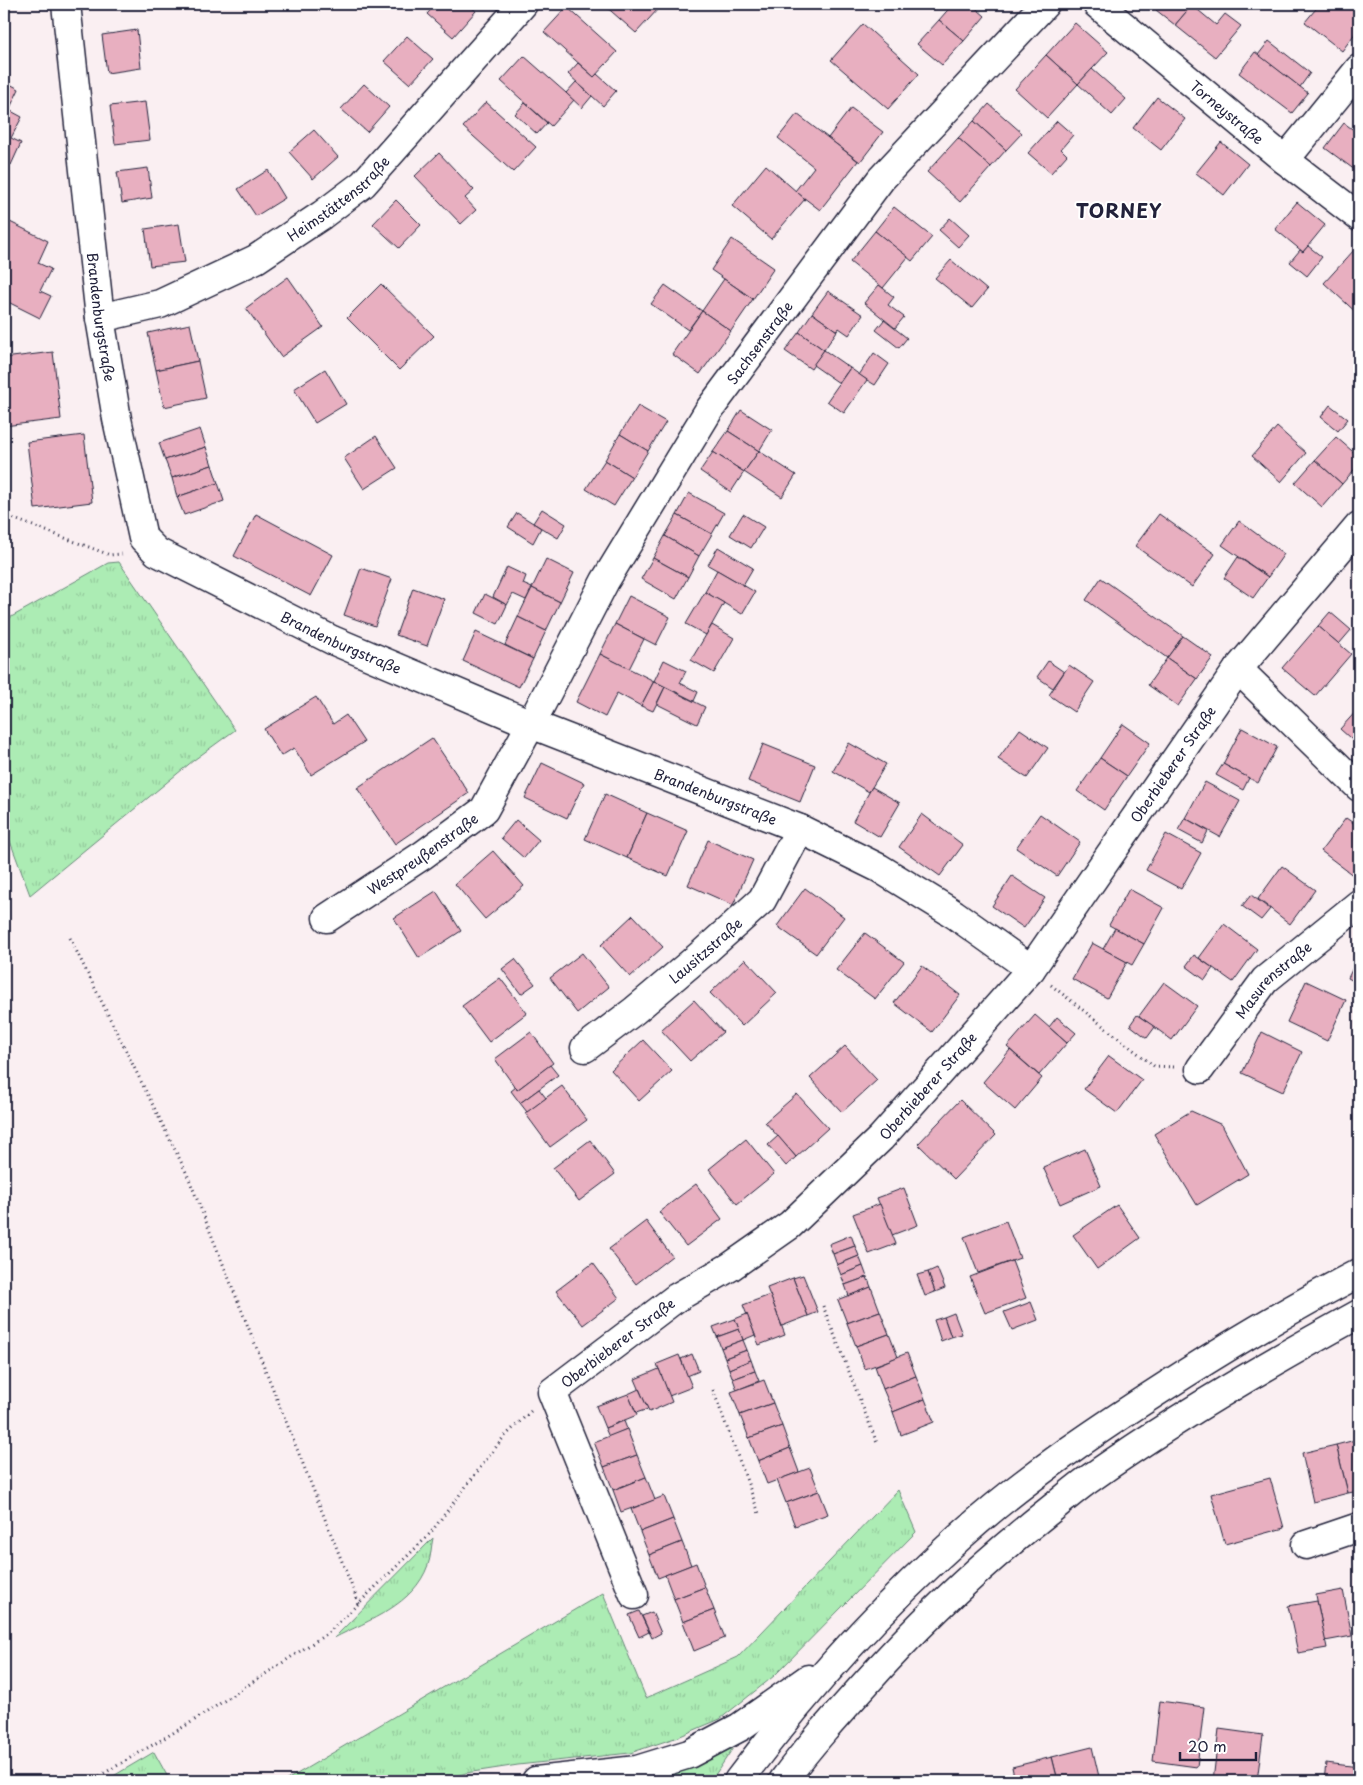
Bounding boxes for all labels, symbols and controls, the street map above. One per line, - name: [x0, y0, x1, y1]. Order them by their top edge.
- street label: Torneystraße: [1186, 75, 1268, 149]
- street label: Heimstättenstraße: [283, 151, 394, 246]
- district label: TORNEY: [1076, 196, 1162, 224]
- street label: Brandenburgstraße: [82, 251, 121, 383]
- street label: Sachsenstraße: [721, 296, 797, 389]
- street label: Brandenburgstraße: [277, 605, 405, 679]
- street label: Oberbieberer Straße: [1125, 701, 1220, 827]
- street label: Brandenburgstraße: [651, 763, 780, 830]
- street label: Westpreußenstraße: [363, 808, 482, 900]
- street label: Lausitzstraße: [664, 912, 746, 988]
- street label: Masurenstraße: [1230, 936, 1316, 1023]
- street label: Oberbieberer Straße: [874, 1027, 981, 1144]
- street label: Oberbieberer Straße: [556, 1292, 679, 1392]
- scale bar: [1180, 1730, 1257, 1762]
- text: 20 m: [1188, 1734, 1227, 1757]

